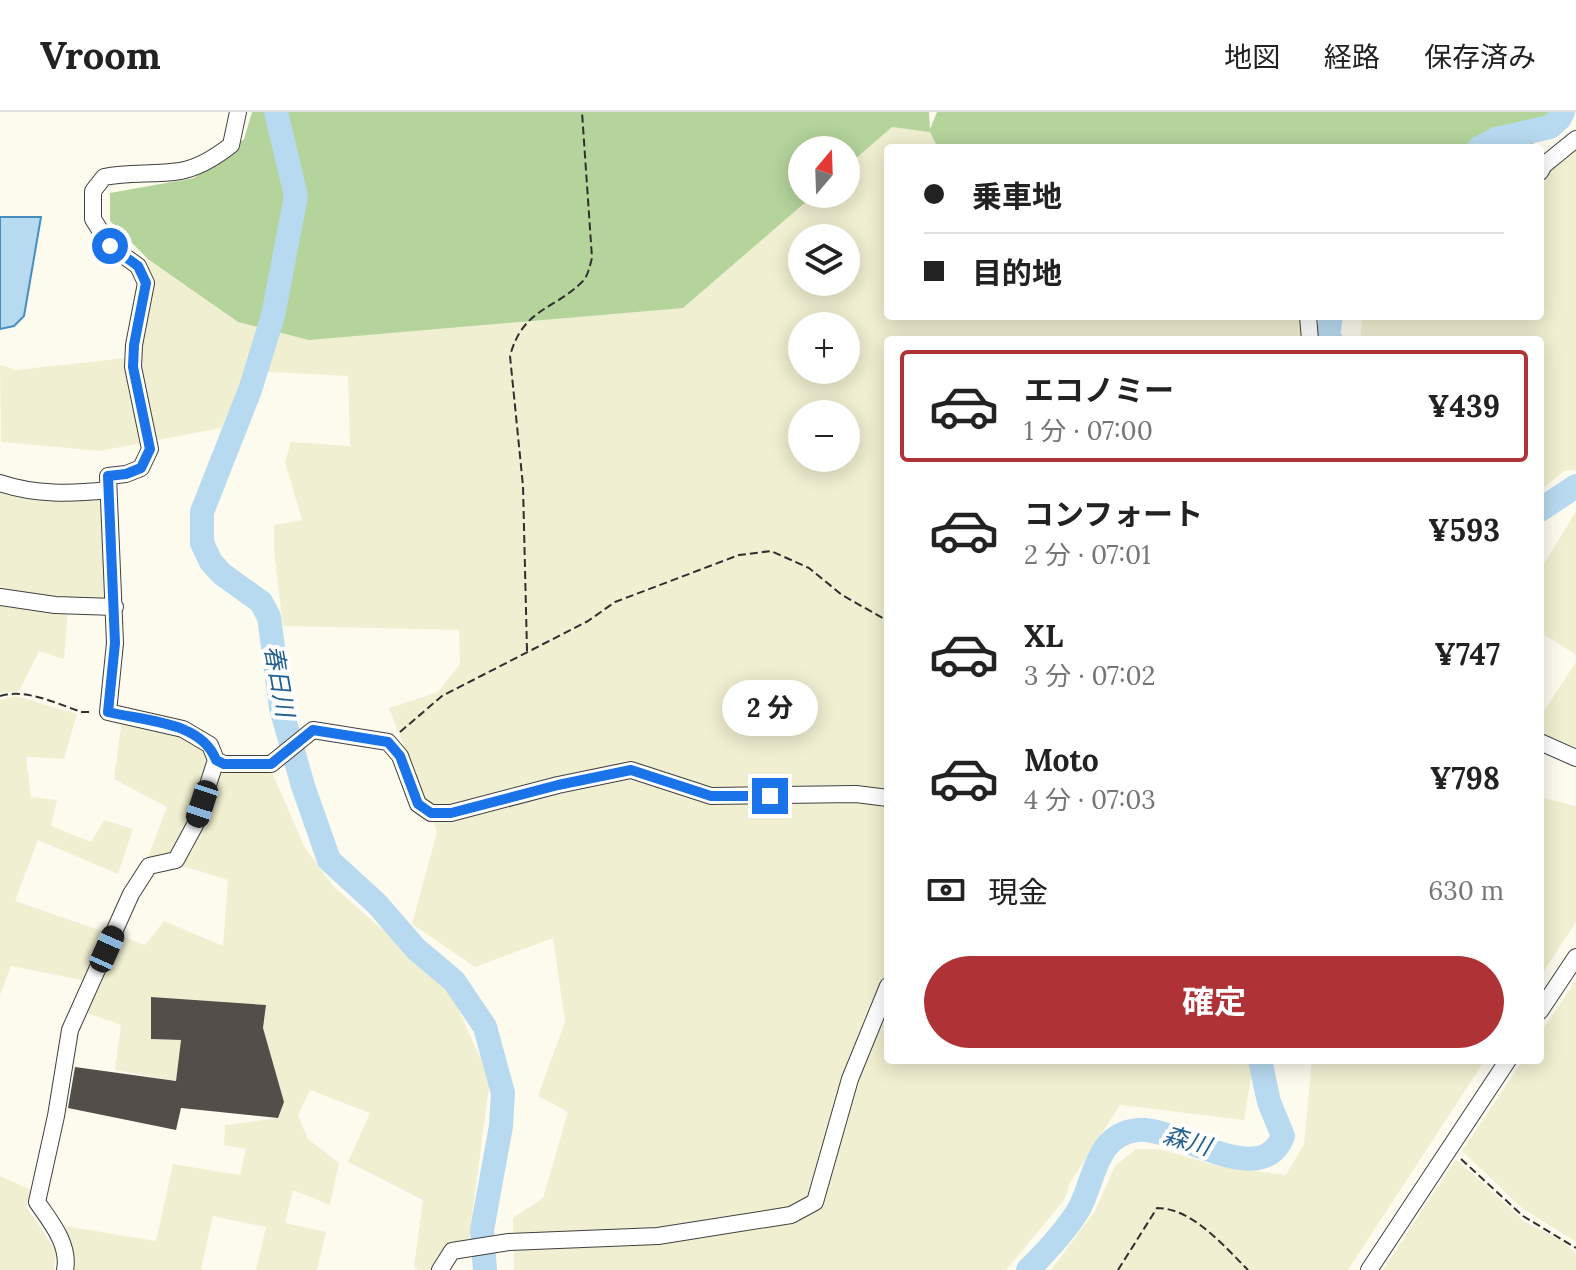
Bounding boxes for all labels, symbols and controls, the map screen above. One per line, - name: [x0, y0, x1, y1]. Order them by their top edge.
- text: Vroom: [40, 31, 161, 79]
- text: 地図: [1224, 39, 1280, 75]
- text: 経路: [1324, 39, 1380, 75]
- text: 保存済み: [1424, 39, 1536, 75]
- north arrow: [788, 136, 860, 208]
- map controls: [788, 136, 860, 472]
- text: 乗車地: [972, 177, 1062, 215]
- button: layers: [788, 224, 860, 296]
- route start: [92, 228, 128, 264]
- text: 目的地: [972, 254, 1062, 292]
- button: +: [788, 312, 860, 384]
- icon: car: [928, 370, 1000, 442]
- text: エコノミー: [1024, 371, 1174, 409]
- text: ¥439: [1428, 387, 1500, 425]
- button: −: [788, 400, 860, 472]
- text: 1 分 · 07:00: [1024, 414, 1153, 447]
- icon: car: [928, 494, 1000, 566]
- text: コンフォート: [1024, 495, 1203, 533]
- text: ¥593: [1428, 511, 1500, 549]
- text: 2 分 · 07:01: [1024, 538, 1151, 571]
- text: XL: [1024, 617, 1063, 655]
- icon: car: [928, 618, 1000, 690]
- text: ¥747: [1434, 635, 1500, 673]
- water label: 春日川: [258, 643, 302, 722]
- text: 3 分 · 07:02: [1024, 659, 1155, 692]
- callout: 2 分: [722, 680, 818, 736]
- text: 2 分: [747, 691, 793, 724]
- text: Moto: [1024, 741, 1099, 779]
- icon: car: [928, 742, 1000, 814]
- text: ¥798: [1430, 759, 1500, 797]
- car: [183, 777, 221, 831]
- route end: [752, 778, 788, 814]
- text: 4 分 · 07:03: [1024, 783, 1156, 816]
- icon: cash: [924, 868, 968, 912]
- text: 現金: [988, 873, 1048, 911]
- text: 630 m: [1428, 874, 1504, 907]
- car: [86, 922, 128, 976]
- button: 確定: [924, 956, 1504, 1048]
- water label: 森川: [1160, 1119, 1217, 1163]

